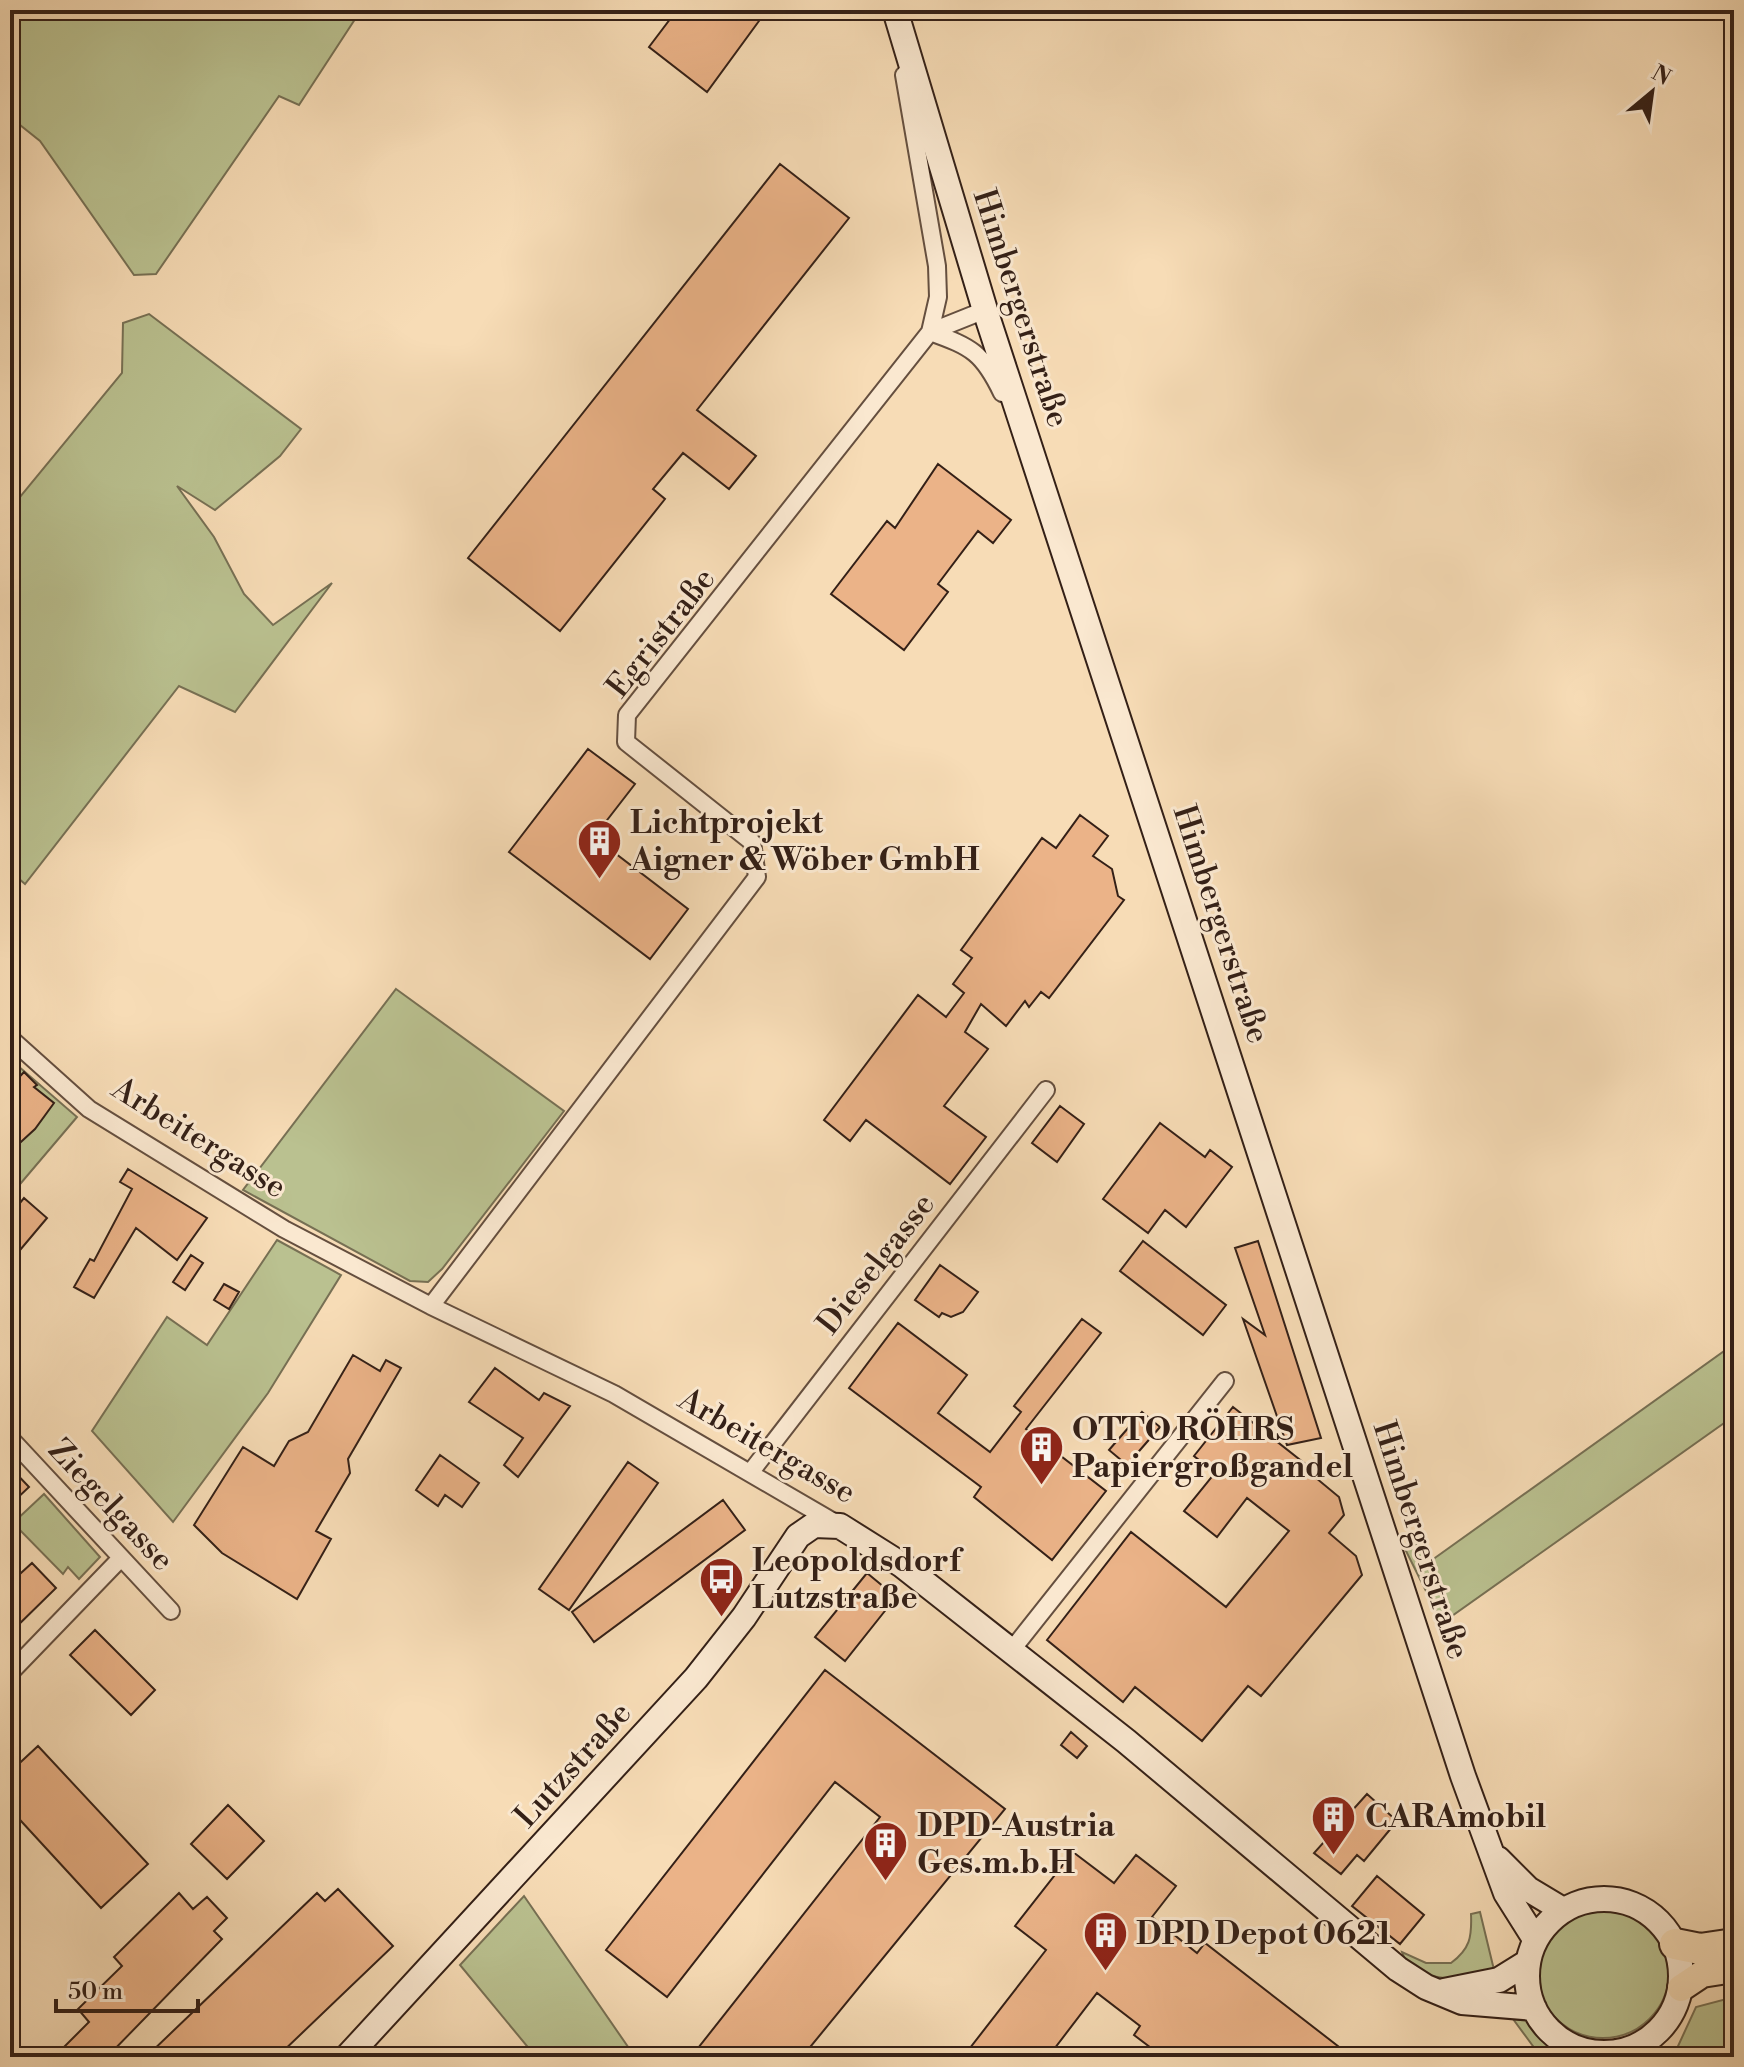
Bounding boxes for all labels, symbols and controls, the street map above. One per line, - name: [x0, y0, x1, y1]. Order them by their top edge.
- north arrow: [1612, 52, 1692, 132]
- text: N: [1647, 60, 1676, 92]
- street label: Himbergerstraße: [964, 184, 1078, 432]
- street label: Egristraße: [598, 560, 724, 706]
- street label: Himbergerstraße: [1164, 800, 1278, 1048]
- place label: Lichtprojekt Aigner & Wöber GmbH: [629, 803, 980, 880]
- building icon: Lichtprojekt Aigner & Wöber GmbH: [575, 817, 623, 880]
- street label: Arbeitergasse: [104, 1068, 293, 1207]
- street label: Dieselgasse: [808, 1185, 944, 1343]
- street label: Arbeitergasse: [670, 1379, 863, 1513]
- place label: OTTO RÖHRS Papiergroßgandel: [1072, 1408, 1353, 1487]
- street label: Himbergerstraße: [1364, 1416, 1478, 1664]
- building icon: OTTO RÖHRS Papiergroßgandel: [1017, 1424, 1065, 1487]
- street label: Ziegelgasse: [40, 1431, 182, 1579]
- place label: Leopoldsdorf Lutzstraße: [752, 1541, 964, 1618]
- bus stop icon: Leopoldsdorf Lutzstraße: [697, 1555, 745, 1618]
- street label: Lutzstraße: [506, 1694, 640, 1836]
- building icon: CARAmobil: [1310, 1793, 1358, 1856]
- place label: CARAmobil: [1365, 1797, 1547, 1837]
- place label: DPD-Austria Ges.m.b.H: [917, 1806, 1115, 1883]
- building icon: DPD-Austria Ges.m.b.H: [862, 1820, 910, 1883]
- building icon: DPD Depot 0621: [1081, 1910, 1129, 1973]
- place label: DPD Depot 0621: [1136, 1914, 1392, 1954]
- scale bar: [56, 1963, 198, 2013]
- text: 50 m: [68, 1977, 123, 2007]

